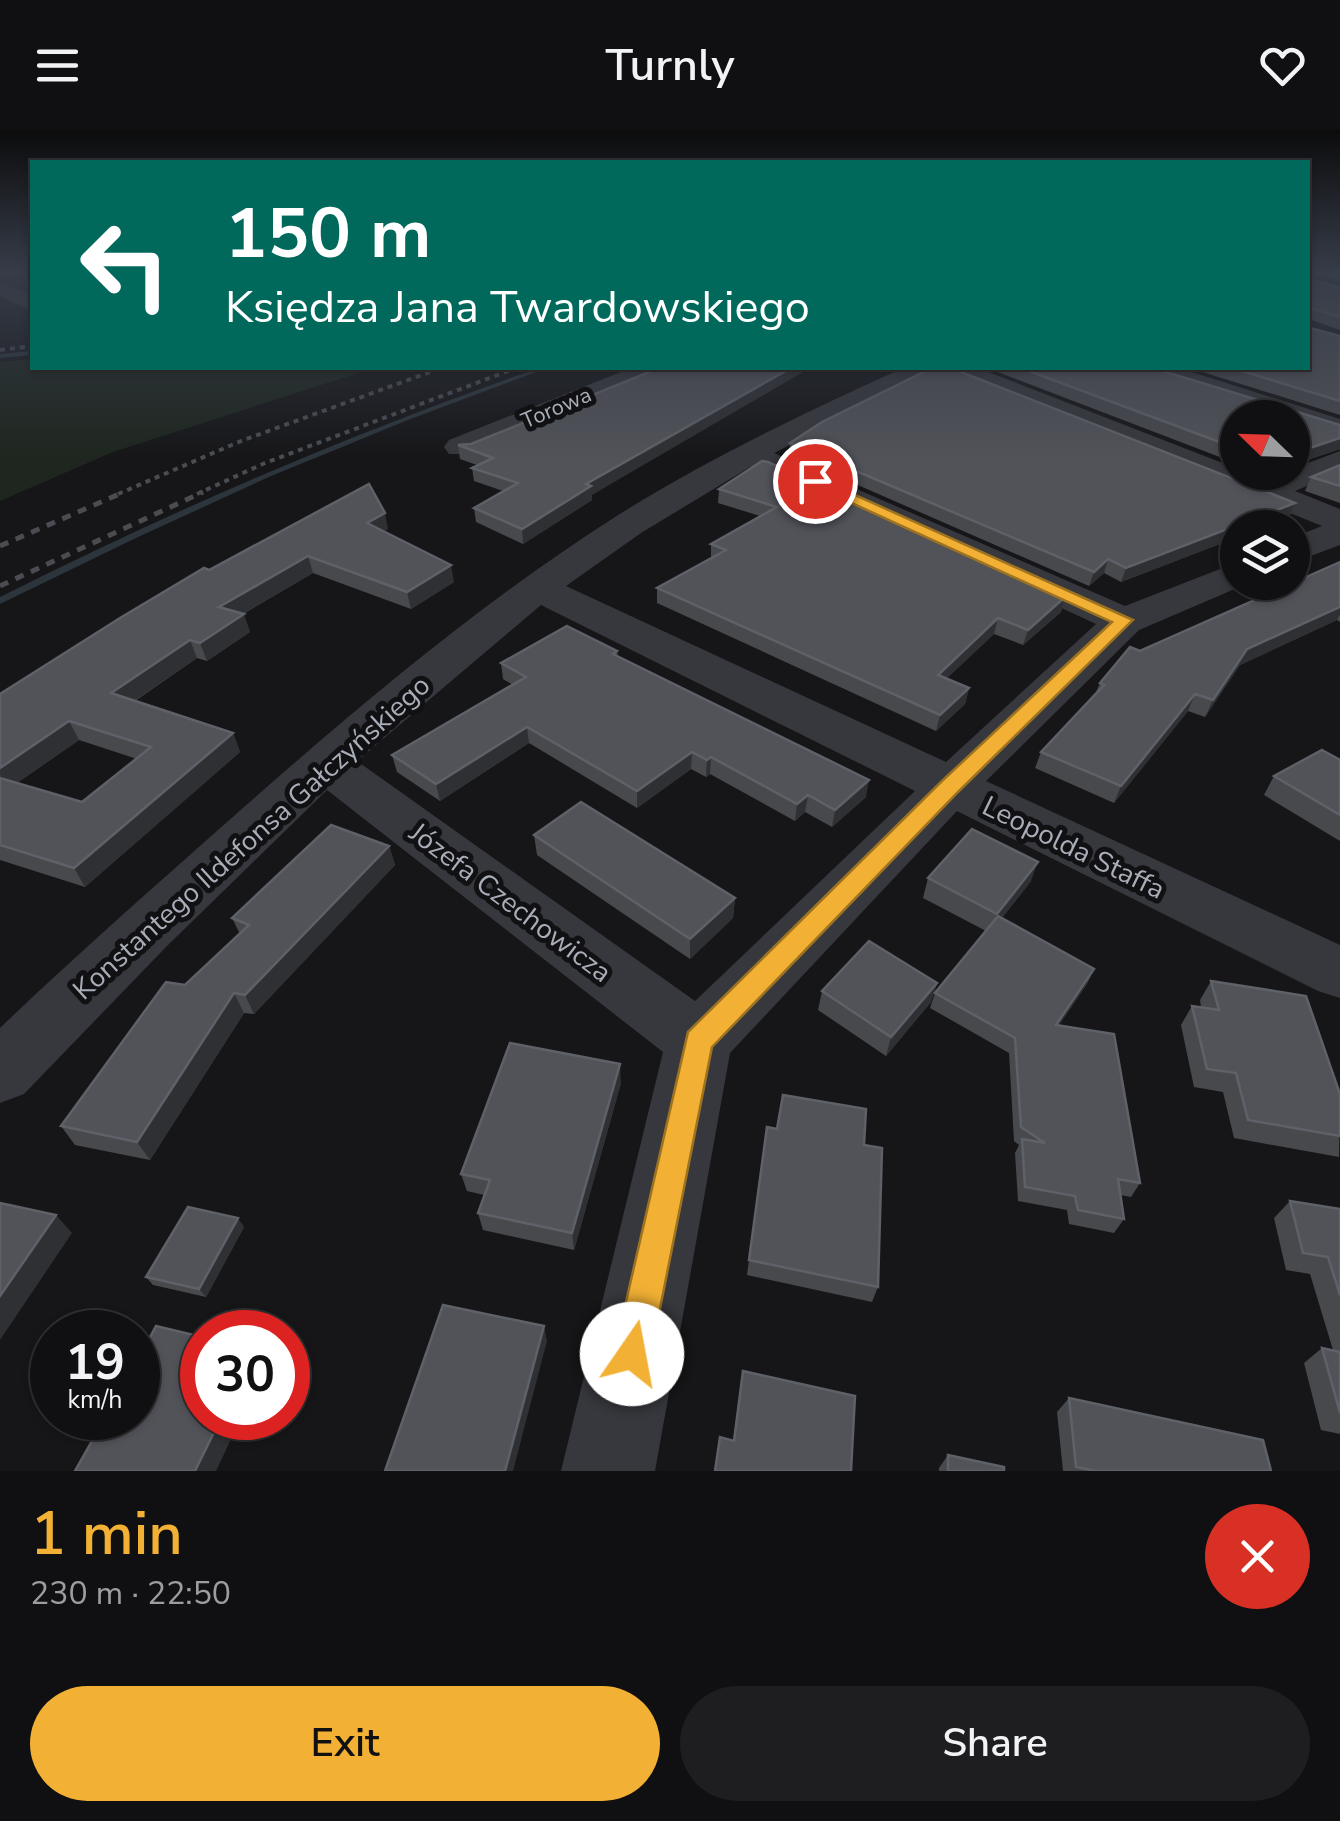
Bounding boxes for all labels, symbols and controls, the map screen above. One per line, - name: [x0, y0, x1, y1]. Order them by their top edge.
- text: Turnly: [605, 35, 735, 96]
- icon: menu: [30, 38, 85, 93]
- icon: heart: [1255, 38, 1310, 93]
- text: 150 m: [225, 186, 431, 282]
- icon: left: [60, 200, 190, 330]
- text: Księdza Jana Twardowskiego: [225, 277, 810, 338]
- street label: Torowa: [517, 380, 596, 436]
- north arrow: [1220, 400, 1310, 490]
- map controls: [1220, 400, 1310, 600]
- pin: [773, 439, 858, 524]
- icon: arrive: [788, 454, 843, 509]
- button: layers: [1220, 510, 1310, 600]
- street label: Konstantego Ildefonsa Gałczyńskiego: [65, 667, 439, 1009]
- street label: Leopolda Staffa: [976, 787, 1171, 909]
- street label: Józefa Czechowicza: [401, 814, 619, 991]
- position arrow: [580, 1302, 684, 1406]
- speed limit sign: 30: [180, 1310, 310, 1440]
- text: 19: [65, 1328, 125, 1397]
- text: km/h: [67, 1383, 123, 1417]
- text: 1 min: [30, 1493, 183, 1575]
- button: close: [1205, 1504, 1310, 1609]
- text: 230 m · 22:50: [30, 1572, 231, 1615]
- button: Exit: [30, 1686, 660, 1801]
- button: Share: [680, 1686, 1310, 1801]

